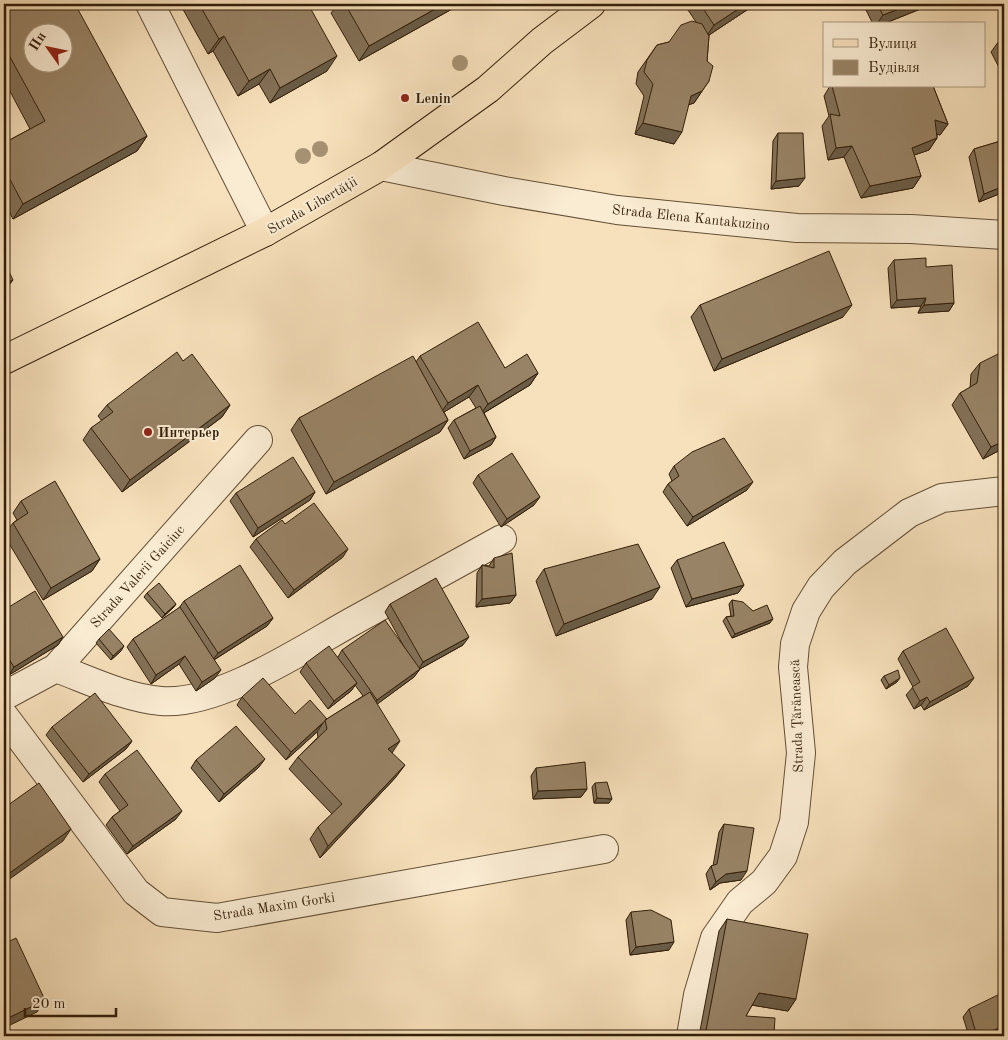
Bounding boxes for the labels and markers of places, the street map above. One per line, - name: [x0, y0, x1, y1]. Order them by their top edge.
- marker: Lenin: [399, 92, 411, 104]
- place label: Lenin: [415, 92, 451, 106]
- marker: Интерьер: [142, 426, 154, 438]
- place label: Интерьер: [158, 426, 220, 440]

